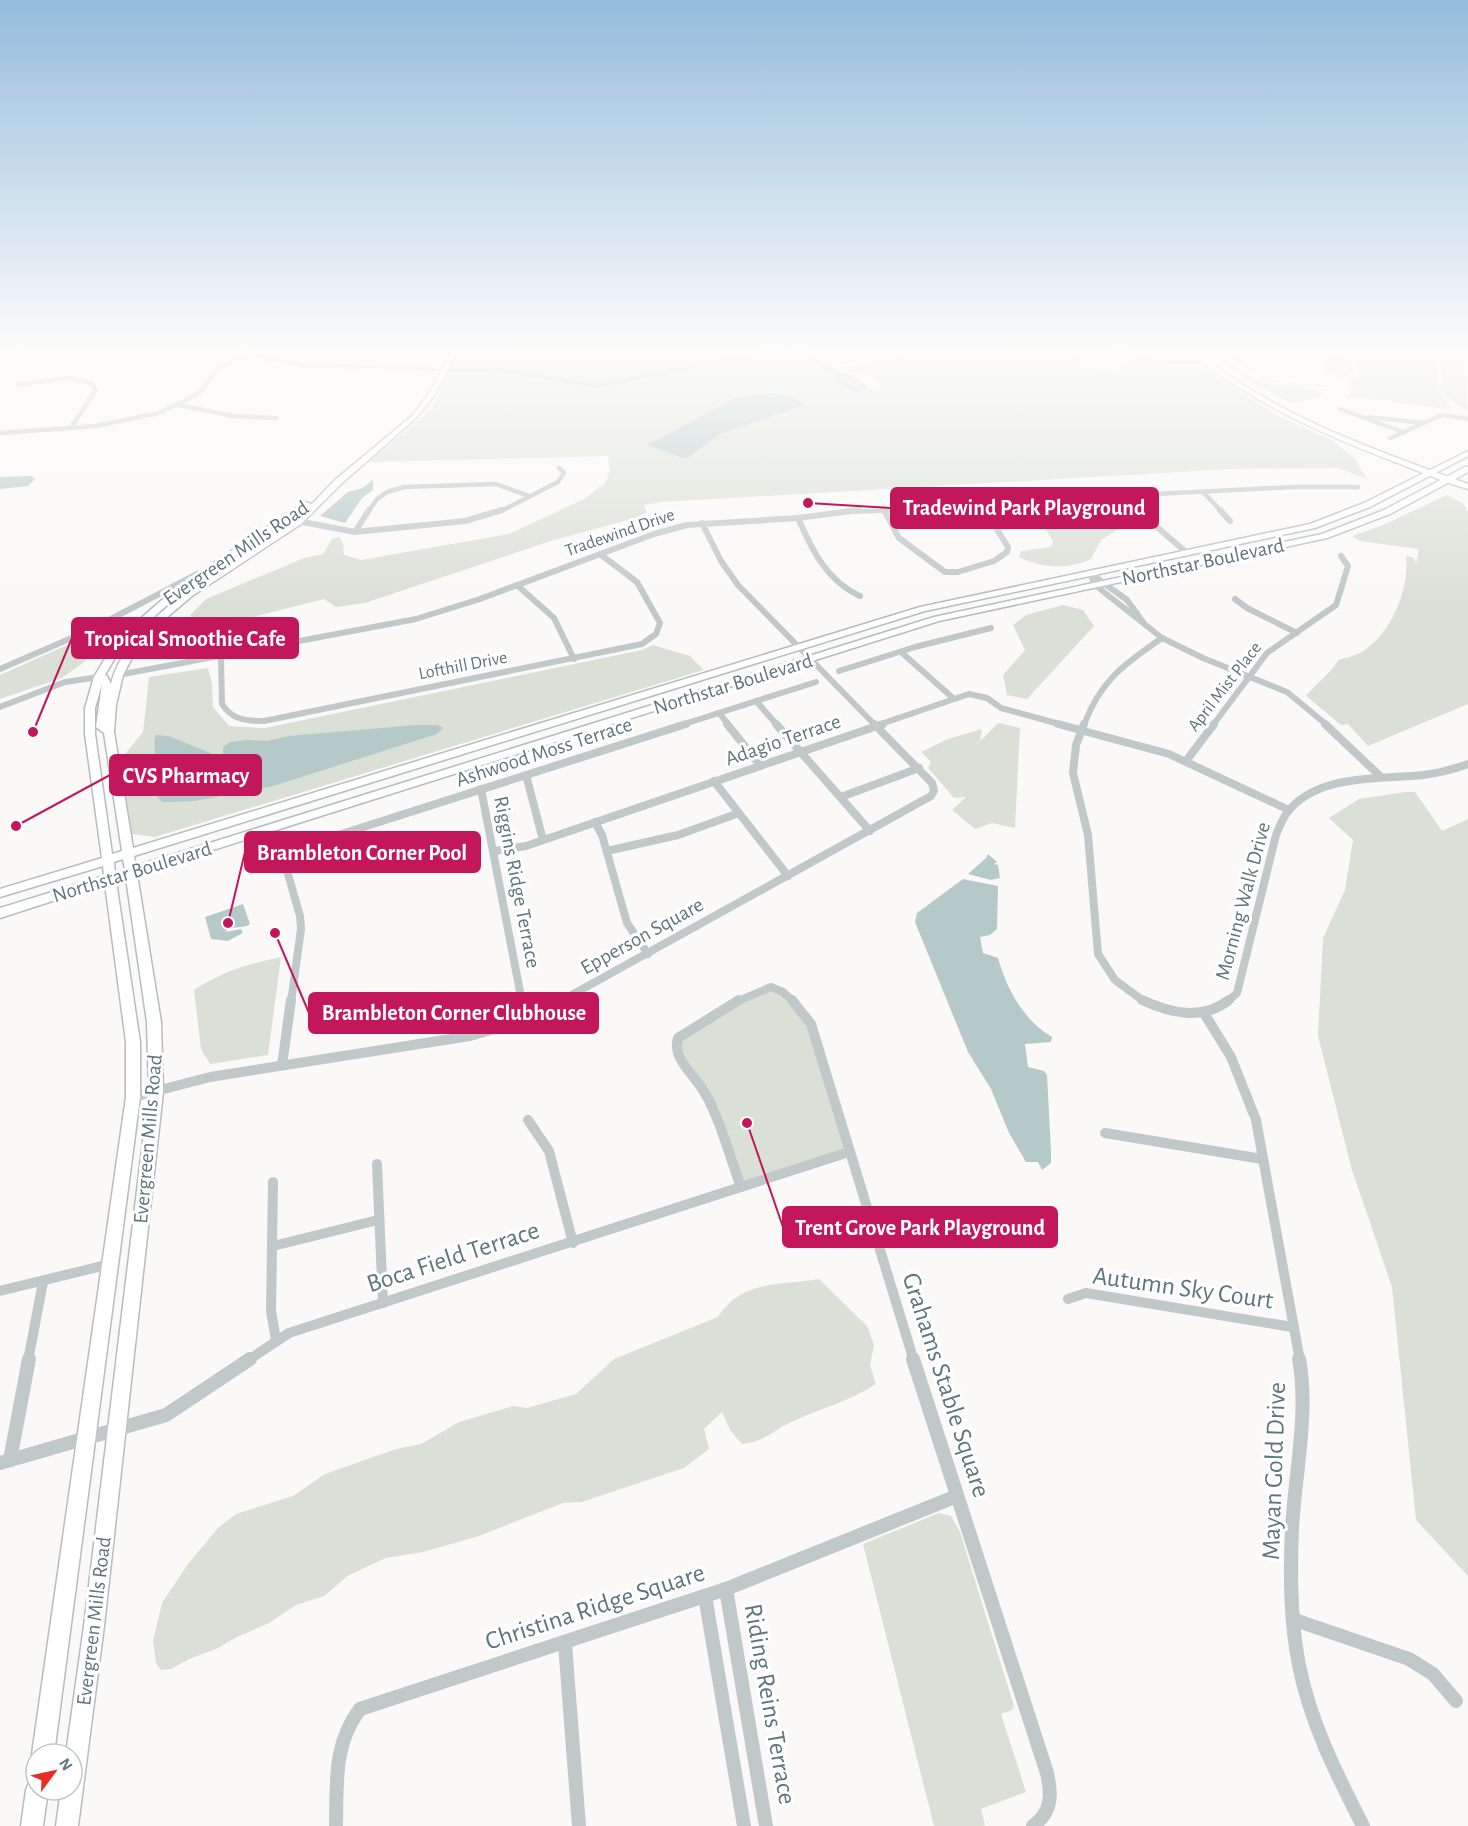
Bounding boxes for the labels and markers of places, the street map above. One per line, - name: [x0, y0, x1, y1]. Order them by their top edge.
- callout: Tradewind Park Playground: [891, 488, 1158, 528]
- callout: Tropical Smoothie Cafe: [72, 618, 298, 658]
- callout: CVS Pharmacy: [110, 755, 261, 795]
- callout: Brambleton Corner Pool: [245, 832, 480, 872]
- callout: Brambleton Corner Clubhouse: [309, 993, 598, 1033]
- callout: Trent Grove Park Playground: [783, 1207, 1057, 1247]

